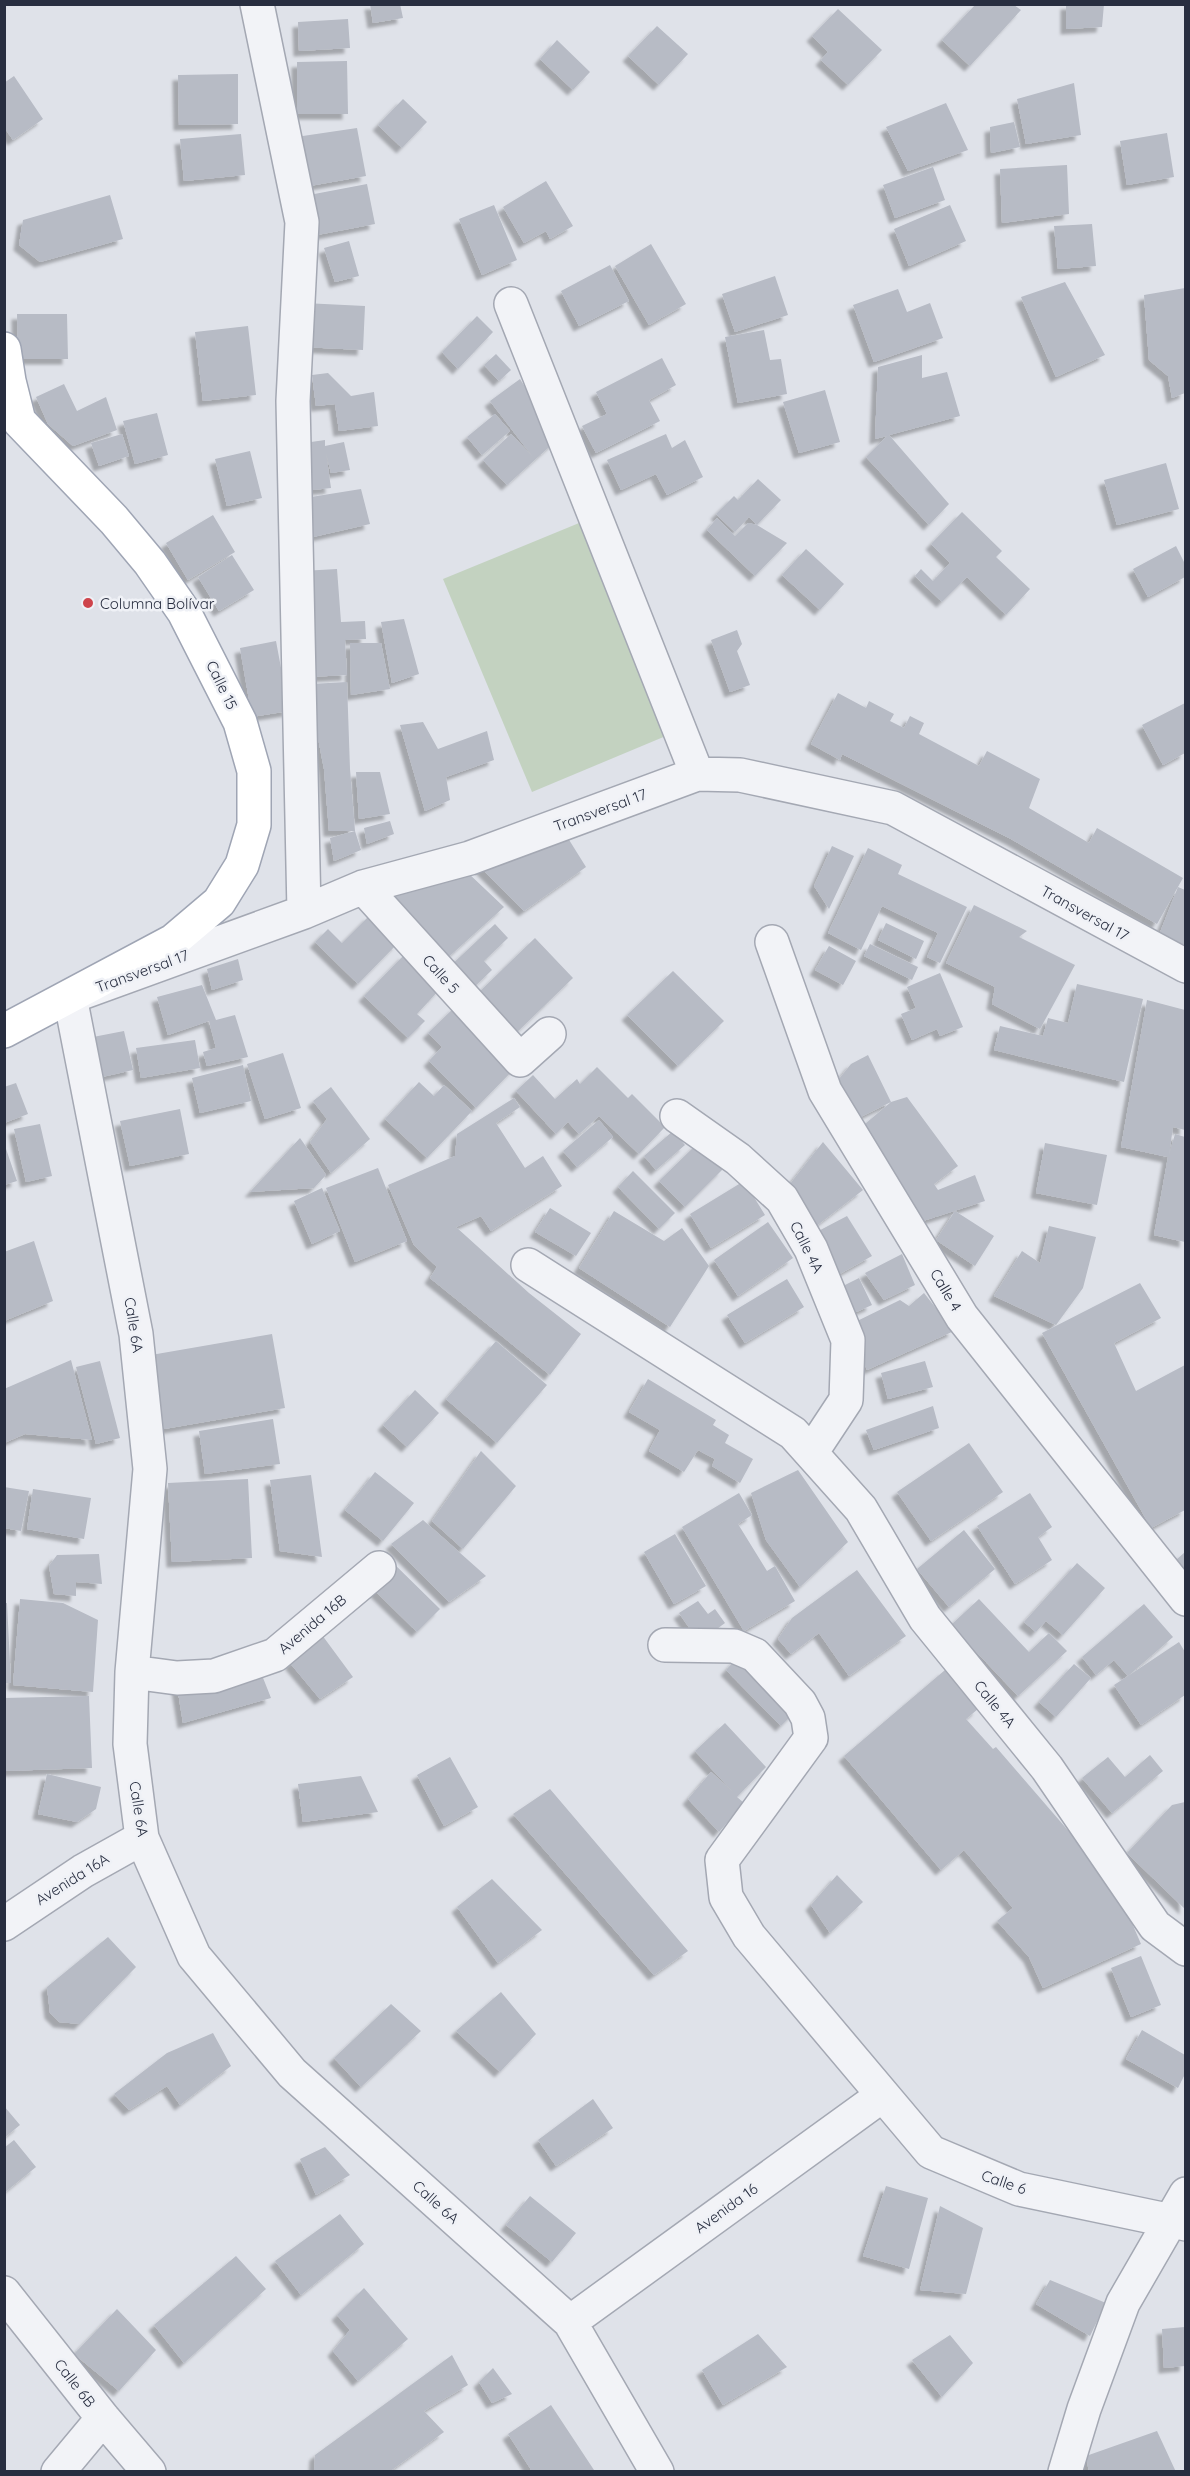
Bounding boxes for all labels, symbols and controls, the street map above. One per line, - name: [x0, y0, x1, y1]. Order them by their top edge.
- place label: Columna Bolívar: [100, 594, 215, 613]
- marker: Columna Bolívar: [81, 596, 95, 610]
- street label: Calle 15: [202, 657, 242, 713]
- street label: Transversal 17: [551, 784, 649, 836]
- street label: Transversal 17: [1038, 881, 1133, 945]
- street label: Transversal 17: [93, 945, 191, 997]
- street label: Calle 5: [418, 950, 464, 998]
- street label: Calle 4A: [786, 1218, 828, 1276]
- street label: Calle 4: [926, 1265, 966, 1315]
- street label: Calle 6A: [120, 1296, 148, 1354]
- street label: Avenida 16B: [274, 1590, 350, 1658]
- street label: Calle 4A: [970, 1676, 1020, 1732]
- street label: Calle 6A: [125, 1780, 153, 1838]
- street label: Avenida 16A: [32, 1849, 113, 1909]
- street label: Calle 6: [979, 2165, 1029, 2199]
- street label: Calle 6A: [409, 2176, 463, 2228]
- street label: Avenida 16: [691, 2179, 761, 2237]
- street label: Calle 6B: [50, 2355, 100, 2411]

